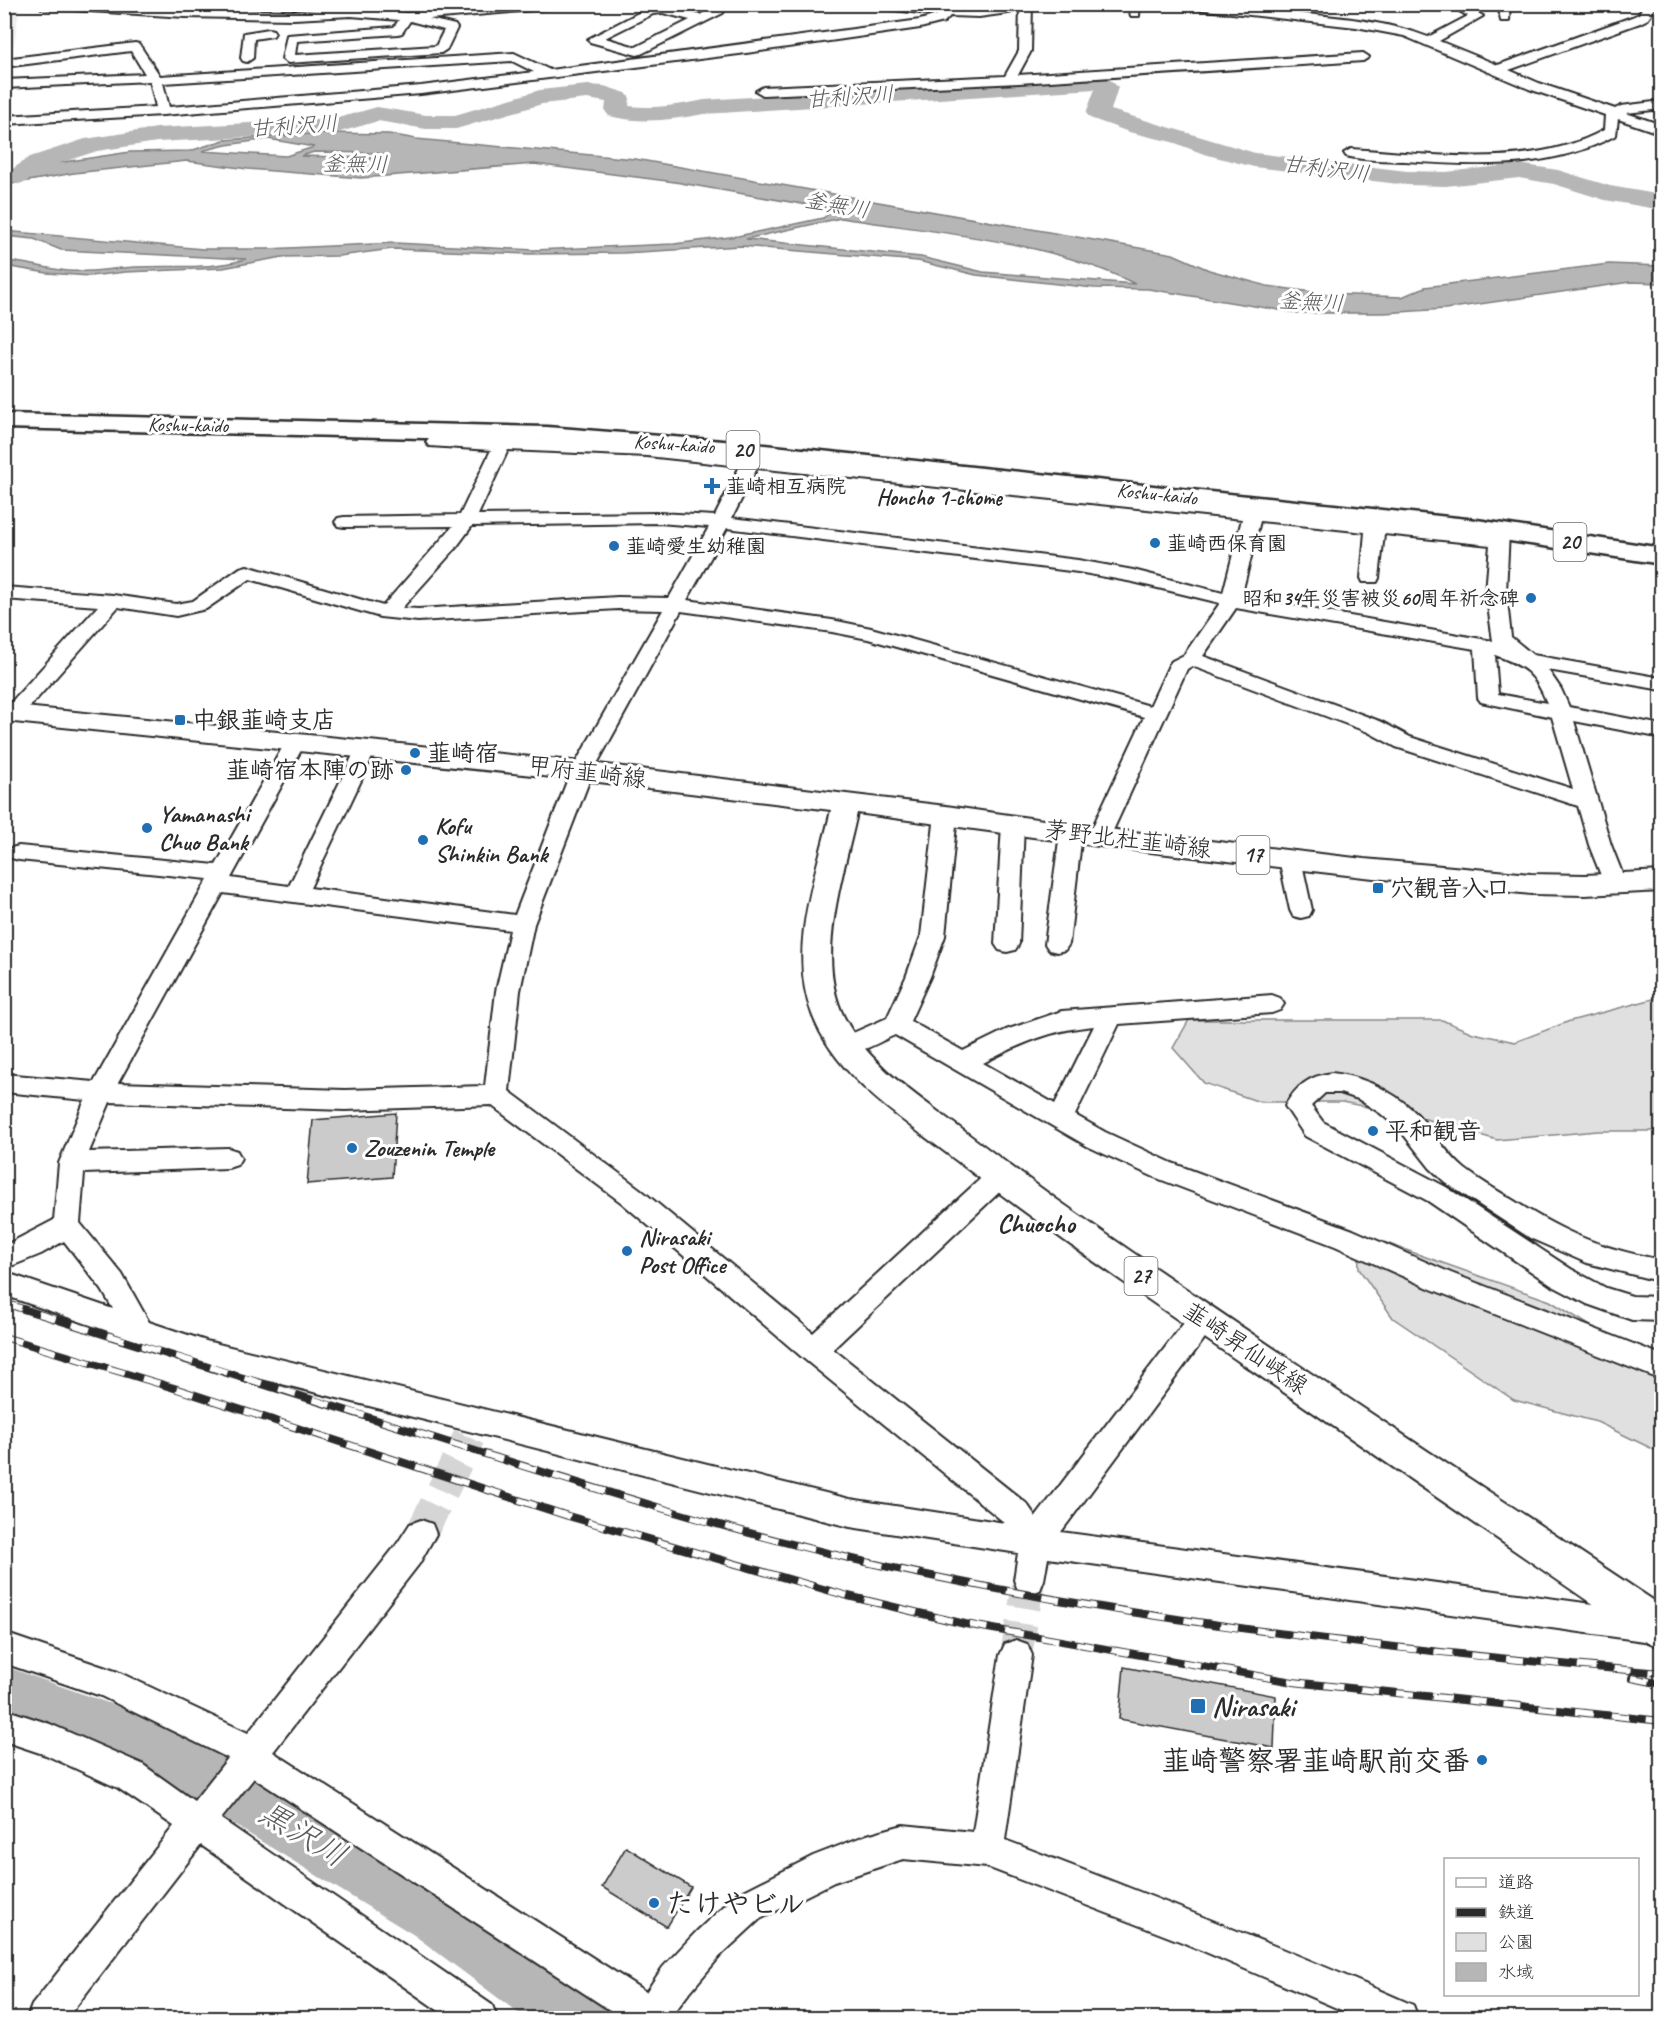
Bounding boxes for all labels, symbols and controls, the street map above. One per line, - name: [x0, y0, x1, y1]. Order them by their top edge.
- water label: 甘利沢川: [805, 80, 895, 114]
- water label: 甘利沢川: [249, 109, 339, 143]
- water label: 釜無川: [322, 149, 388, 179]
- water label: 甘利沢川: [1281, 150, 1371, 188]
- water label: 釜無川: [802, 185, 872, 225]
- water label: 釜無川: [1277, 286, 1345, 318]
- street label: Koshu-kaido: [148, 412, 229, 438]
- street label: Koshu-kaido: [633, 429, 716, 459]
- road number: 20: [726, 431, 760, 469]
- place label: 韮崎相互病院: [726, 474, 846, 499]
- marker: 韮崎相互病院: [703, 477, 721, 495]
- street label: Koshu-kaido: [1116, 477, 1199, 511]
- district label: Honcho 1-chome: [876, 484, 1003, 512]
- road number: 20: [1554, 523, 1586, 561]
- place label: 韮崎西保育園: [1167, 531, 1287, 556]
- place label: 韮崎愛生幼稚園: [626, 534, 766, 559]
- marker: 韮崎西保育園: [1148, 536, 1162, 550]
- marker: 韮崎愛生幼稚園: [607, 539, 621, 553]
- place label: 昭和34年災害被災60周年祈念碑: [1243, 586, 1519, 611]
- marker: 昭和34年災害被災60周年祈念碑: [1524, 591, 1538, 605]
- place label: 中銀韮崎支店: [192, 705, 336, 735]
- marker: 中銀韮崎支店: [173, 713, 187, 727]
- place label: 韮崎宿: [427, 738, 499, 768]
- marker: 韮崎宿: [408, 746, 422, 760]
- street label: 甲府韮崎線: [526, 750, 648, 794]
- place label: 韮崎宿本陣の跡: [226, 755, 394, 785]
- marker: 韮崎宿本陣の跡: [399, 763, 413, 777]
- place label: Yamanashi Chuo Bank: [159, 799, 252, 857]
- place label: Kofu Shinkin Bank: [435, 811, 550, 869]
- street label: 茅野北杜韮崎線: [1043, 814, 1213, 864]
- marker: Yamanashi Chuo Bank: [140, 821, 154, 835]
- marker: Kofu Shinkin Bank: [416, 833, 430, 847]
- road number: 17: [1236, 836, 1270, 874]
- place label: 穴観音入口: [1390, 873, 1510, 903]
- marker: 穴観音入口: [1371, 881, 1385, 895]
- place label: 平和観音: [1385, 1116, 1481, 1146]
- marker: 平和観音: [1366, 1124, 1380, 1138]
- place label: Zouzenin Temple: [364, 1133, 496, 1163]
- marker: Zouzenin Temple: [345, 1141, 359, 1155]
- district label: Chuocho: [997, 1206, 1077, 1240]
- place label: Nirasaki Post Office: [639, 1222, 727, 1280]
- marker: Nirasaki Post Office: [620, 1244, 634, 1258]
- road number: 27: [1124, 1257, 1158, 1295]
- street label: 韮崎昇仙峡線: [1178, 1295, 1314, 1401]
- place label: Nirasaki: [1212, 1689, 1298, 1724]
- marker: Nirasaki: [1189, 1697, 1207, 1715]
- place label: 韮崎警察署韮崎駅前交番: [1162, 1743, 1470, 1778]
- marker: 韮崎警察署韮崎駅前交番: [1475, 1753, 1489, 1767]
- water label: 黒沢川: [251, 1792, 355, 1876]
- legend: [1444, 1858, 1639, 1996]
- text: 道路: [1498, 1871, 1534, 1893]
- place label: たけやビル: [666, 1886, 805, 1921]
- marker: たけやビル: [647, 1896, 661, 1910]
- text: 鉄道: [1498, 1901, 1534, 1923]
- text: 公園: [1498, 1931, 1534, 1953]
- text: 水域: [1498, 1961, 1534, 1983]

